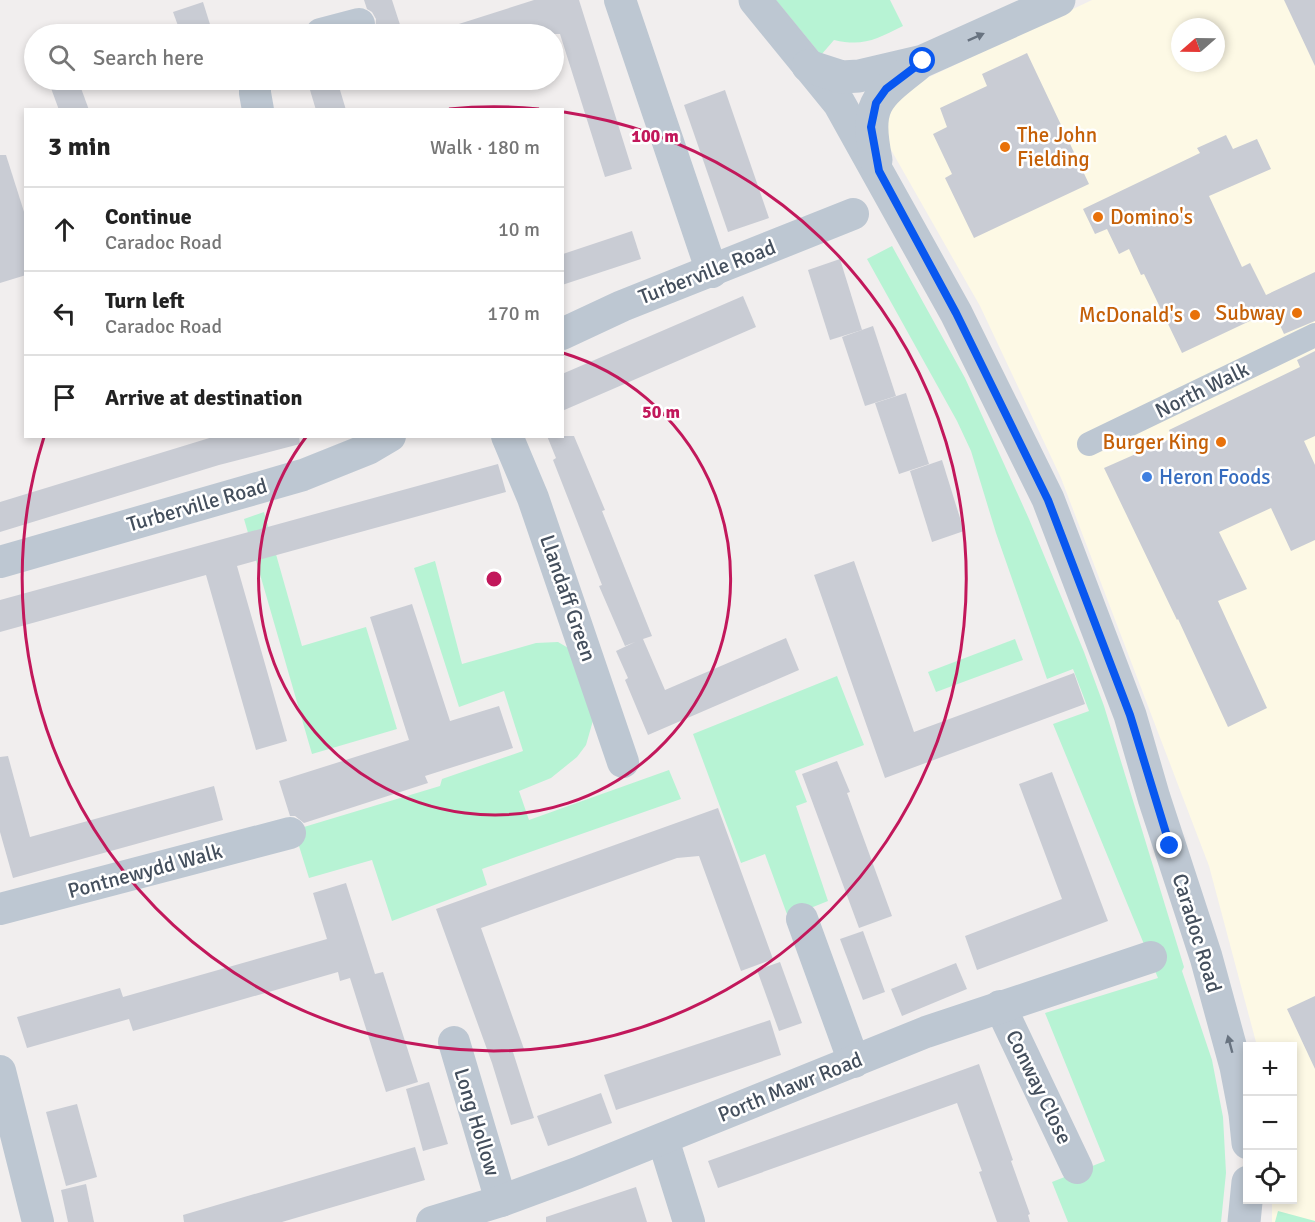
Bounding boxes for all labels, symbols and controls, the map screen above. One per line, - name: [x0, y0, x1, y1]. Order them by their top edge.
- north arrow: [1171, 18, 1225, 72]
- search box: [24, 24, 564, 90]
- one-way arrow: [968, 32, 986, 42]
- icon: search: [45, 41, 78, 74]
- text: Search here: [93, 44, 204, 71]
- route start: [909, 47, 935, 73]
- place label: The John Fielding: [1017, 122, 1097, 172]
- text: 100 m: [631, 125, 679, 147]
- text: 3 min: [48, 131, 111, 163]
- text: Walk · 180 m: [430, 135, 540, 160]
- marker: The John Fielding: [998, 140, 1012, 154]
- text: Continue: [105, 203, 192, 230]
- place label: Domino's: [1110, 204, 1193, 230]
- marker: Domino's: [1091, 210, 1105, 224]
- icon: ahead: [48, 213, 81, 246]
- text: 10 m: [498, 217, 540, 242]
- text: Caradoc Road: [105, 230, 222, 255]
- street label: Turberville Road: [635, 234, 779, 310]
- text: Turn left: [105, 287, 185, 314]
- icon: left: [48, 297, 81, 330]
- place label: Subway: [1216, 300, 1285, 326]
- text: 170 m: [487, 301, 540, 326]
- place label: McDonald's: [1079, 302, 1183, 328]
- marker: Subway: [1290, 306, 1304, 320]
- marker: McDonald's: [1188, 308, 1202, 322]
- text: Caradoc Road: [105, 314, 222, 339]
- street label: North Walk: [1151, 356, 1254, 424]
- icon: arrive: [48, 381, 81, 414]
- text: Arrive at destination: [105, 384, 302, 411]
- text: 50 m: [642, 401, 680, 423]
- place label: Burger King: [1103, 429, 1209, 455]
- marker: Burger King: [1214, 435, 1228, 449]
- place label: Heron Foods: [1159, 464, 1271, 490]
- marker: Heron Foods: [1140, 470, 1154, 484]
- street label: Turberville Road: [124, 473, 270, 537]
- street label: Llandaff Green: [534, 531, 602, 665]
- centre of rings: [484, 569, 504, 589]
- route end: [1156, 832, 1182, 858]
- street label: Pontnewydd Walk: [65, 838, 226, 904]
- street label: Caradoc Road: [1167, 870, 1227, 996]
- street label: Conway Close: [1000, 1026, 1078, 1148]
- one-way arrow: [1225, 1035, 1234, 1053]
- map controls: [1243, 1042, 1297, 1204]
- button: +: [1243, 1042, 1297, 1096]
- street label: Porth Mawr Road: [714, 1046, 866, 1128]
- street label: Long Hollow: [448, 1065, 506, 1179]
- button: −: [1243, 1096, 1297, 1150]
- button: locate: [1243, 1150, 1297, 1204]

